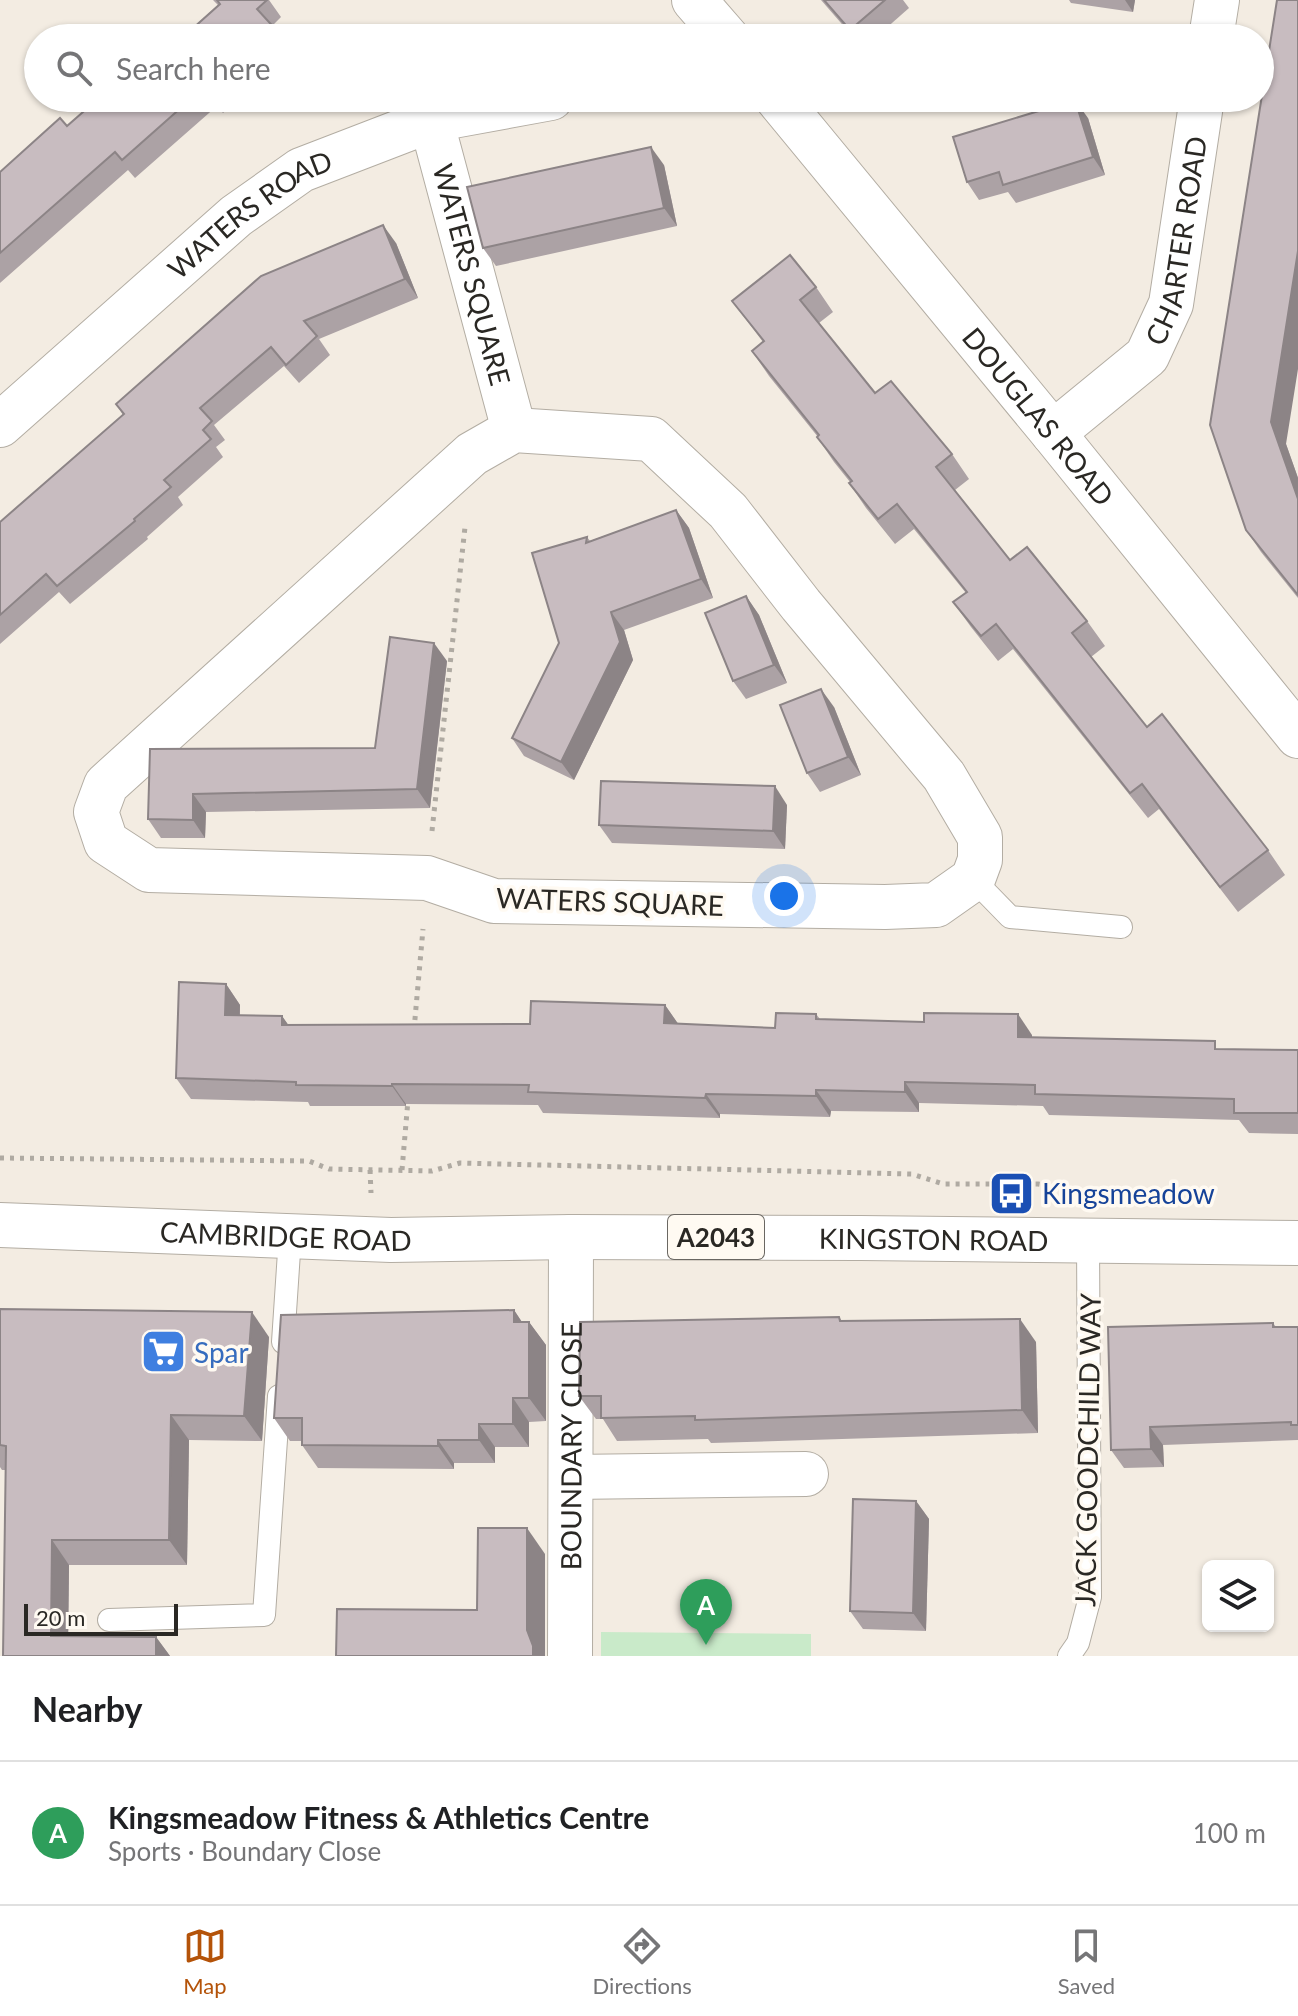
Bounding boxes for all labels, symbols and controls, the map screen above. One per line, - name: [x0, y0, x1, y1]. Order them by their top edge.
- search box: [24, 24, 1274, 112]
- icon: search: [52, 46, 96, 90]
- text: Search here: [116, 50, 271, 86]
- street label: CHARTER ROAD: [1137, 134, 1213, 350]
- street label: WATERS ROAD: [161, 143, 337, 286]
- street label: WATERS SQUARE: [426, 160, 518, 389]
- street label: DOUGLAS ROAD: [956, 320, 1122, 512]
- your location: [764, 876, 804, 916]
- street label: WATERS SQUARE: [496, 880, 724, 922]
- bus stop icon: Kingsmeadow: [987, 1169, 1035, 1217]
- place label: Kingsmeadow: [1042, 1176, 1215, 1210]
- street label: CAMBRIDGE ROAD: [159, 1214, 412, 1257]
- road number: A2043: [668, 1215, 764, 1259]
- street label: KINGSTON ROAD: [819, 1221, 1049, 1257]
- street label: JACK GOODCHILD WAY: [1067, 1292, 1107, 1607]
- street label: BOUNDARY CLOSE: [553, 1322, 588, 1570]
- supermarket icon: Spar: [139, 1328, 187, 1376]
- place label: Spar: [194, 1335, 249, 1369]
- map controls: [1202, 1560, 1274, 1632]
- button: layers: [1202, 1560, 1274, 1632]
- pin: A: [680, 1579, 732, 1645]
- scale bar: [24, 1600, 178, 1636]
- text: 20 m: [36, 1604, 85, 1631]
- text: Nearby: [32, 1688, 143, 1729]
- text: Kingsmeadow Fitness & Athletics Centre: [108, 1799, 649, 1835]
- text: A: [49, 1817, 67, 1849]
- text: 100 m: [1193, 1817, 1266, 1849]
- text: Sports · Boundary Close: [108, 1835, 381, 1867]
- tab: Map: [183, 1924, 227, 1999]
- tab: Directions: [593, 1924, 692, 1999]
- tab: Saved: [1058, 1924, 1115, 1999]

